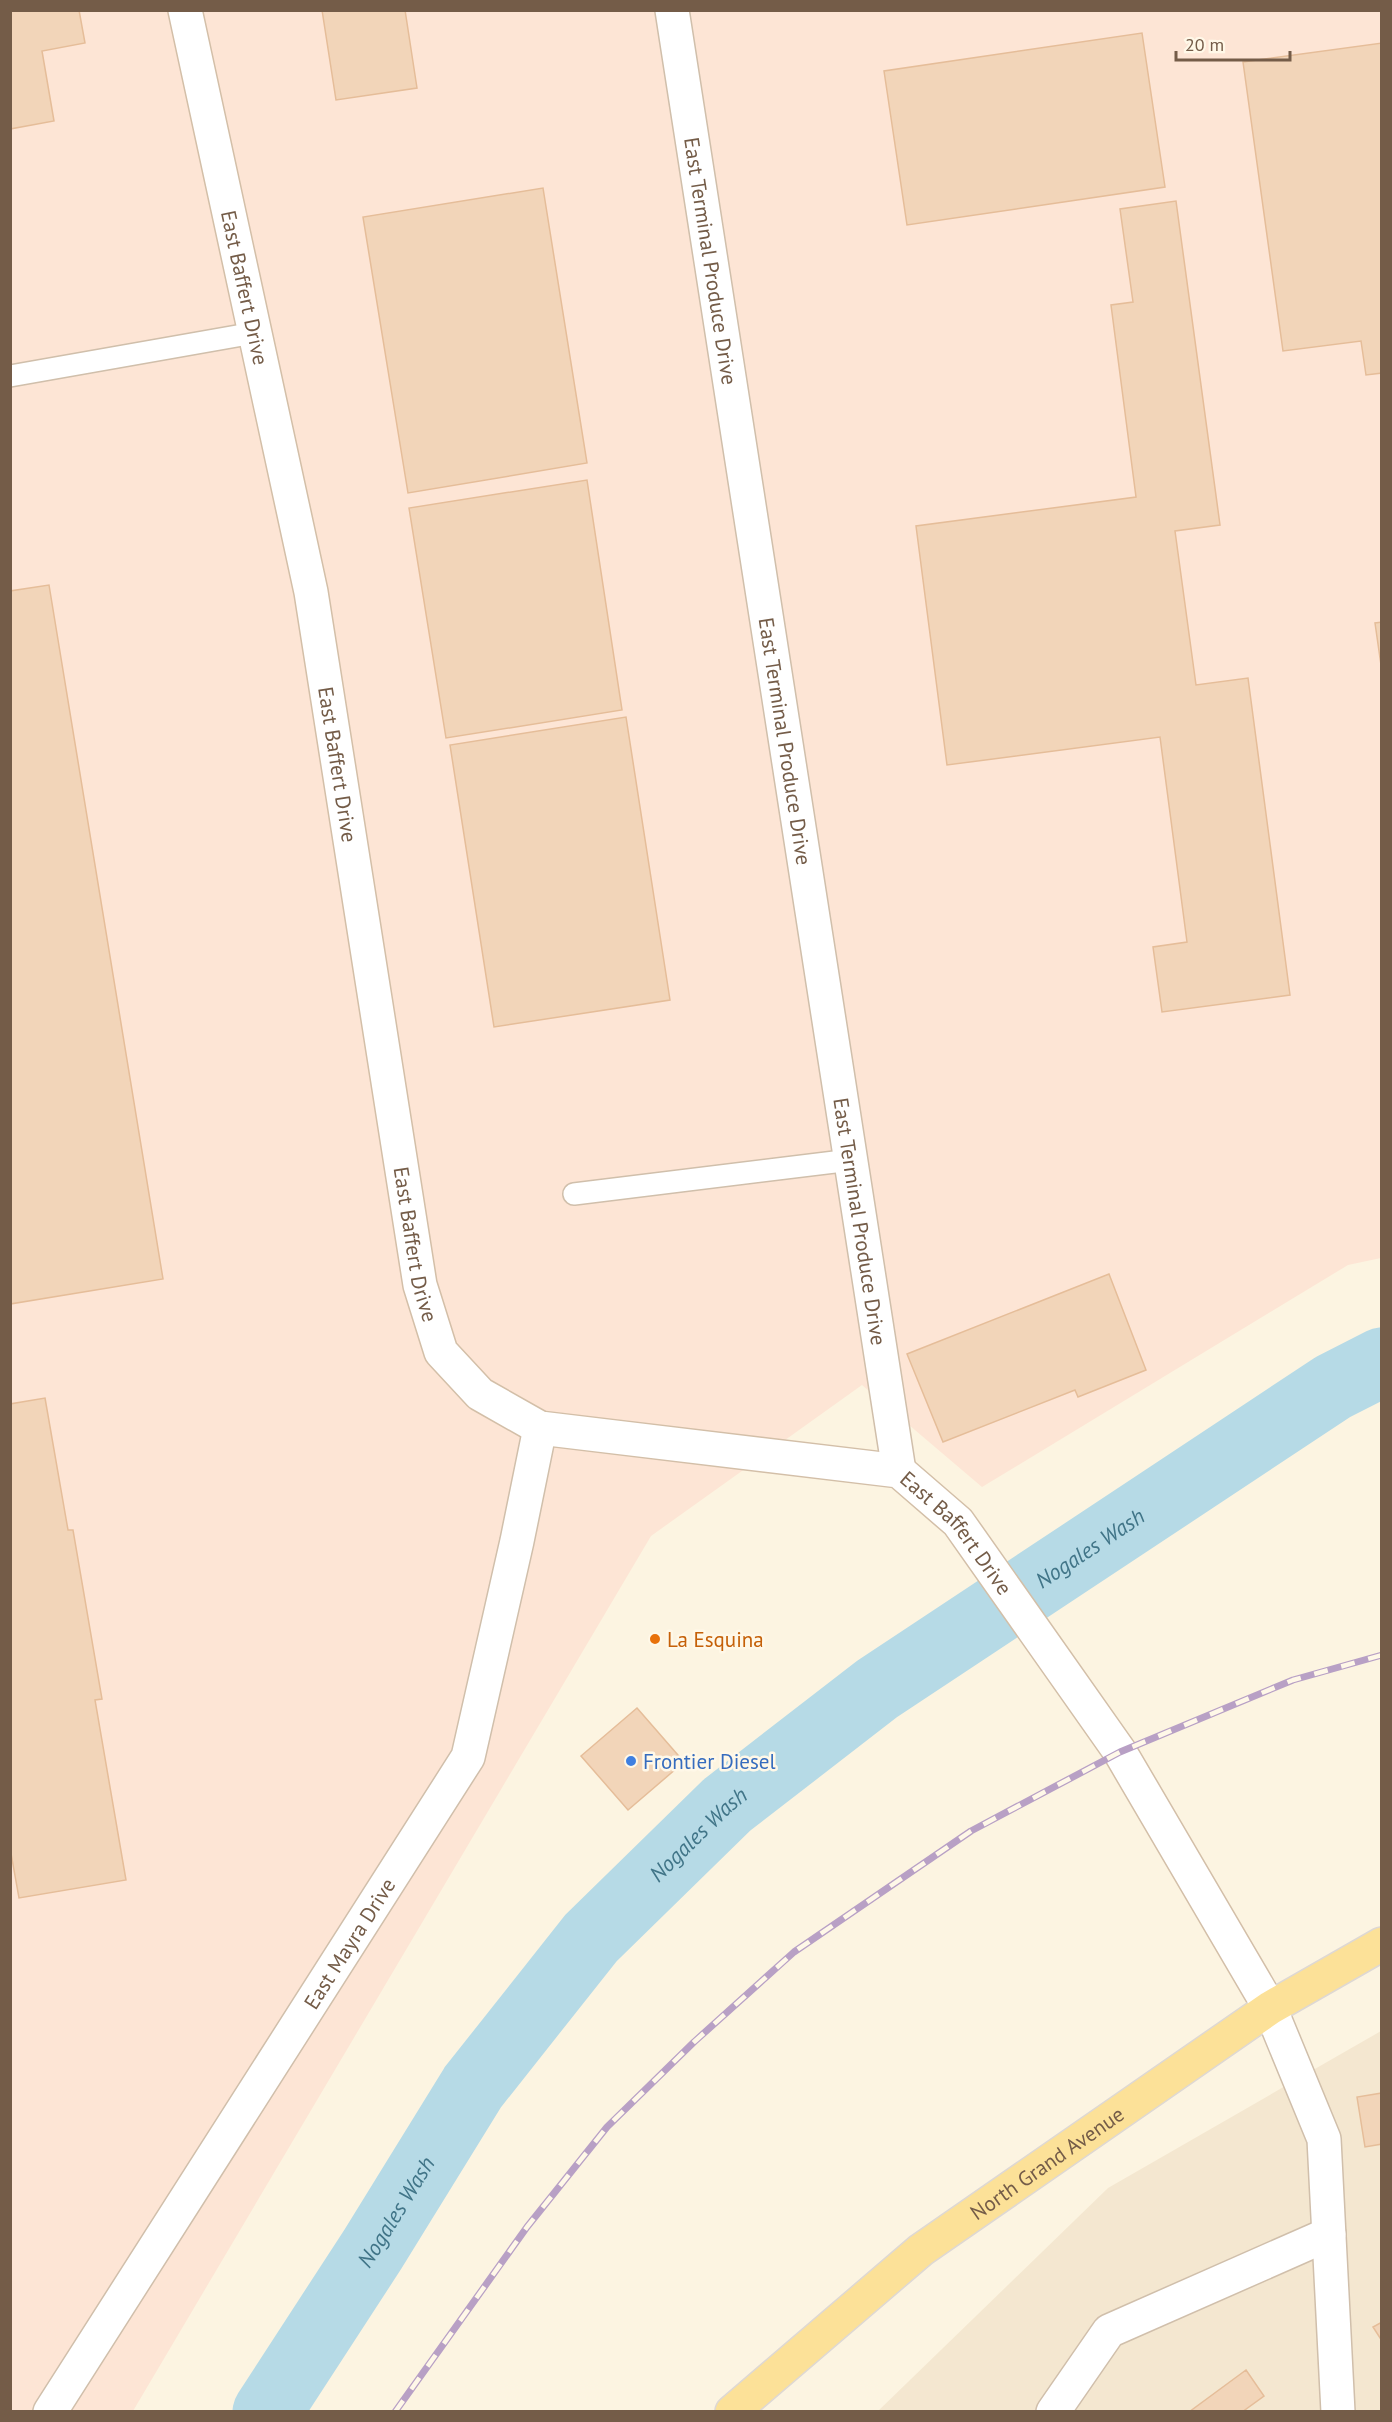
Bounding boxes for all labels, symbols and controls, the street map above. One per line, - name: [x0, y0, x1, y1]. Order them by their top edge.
- scale bar: [1176, 24, 1290, 62]
- text: 20 m: [1185, 33, 1224, 56]
- street label: East Terminal Produce Drive: [678, 135, 744, 387]
- street label: East Baffert Drive: [215, 208, 275, 367]
- street label: East Terminal Produce Drive: [753, 616, 818, 867]
- street label: East Baffert Drive: [313, 685, 364, 844]
- street label: East Terminal Produce Drive: [828, 1096, 893, 1347]
- street label: East Baffert Drive: [388, 1165, 444, 1325]
- street label: East Baffert Drive: [895, 1465, 1018, 1600]
- water label: Nogales Wash: [1030, 1502, 1150, 1594]
- place label: La Esquina: [667, 1626, 764, 1653]
- marker: La Esquina: [648, 1632, 662, 1646]
- place label: Frontier Diesel: [643, 1748, 776, 1775]
- marker: Frontier Diesel: [624, 1754, 638, 1768]
- water label: Nogales Wash: [643, 1781, 753, 1888]
- street label: East Mayra Drive: [297, 1873, 401, 2014]
- street label: North Grand Avenue: [965, 2100, 1129, 2226]
- water label: Nogales Wash: [351, 2151, 441, 2273]

